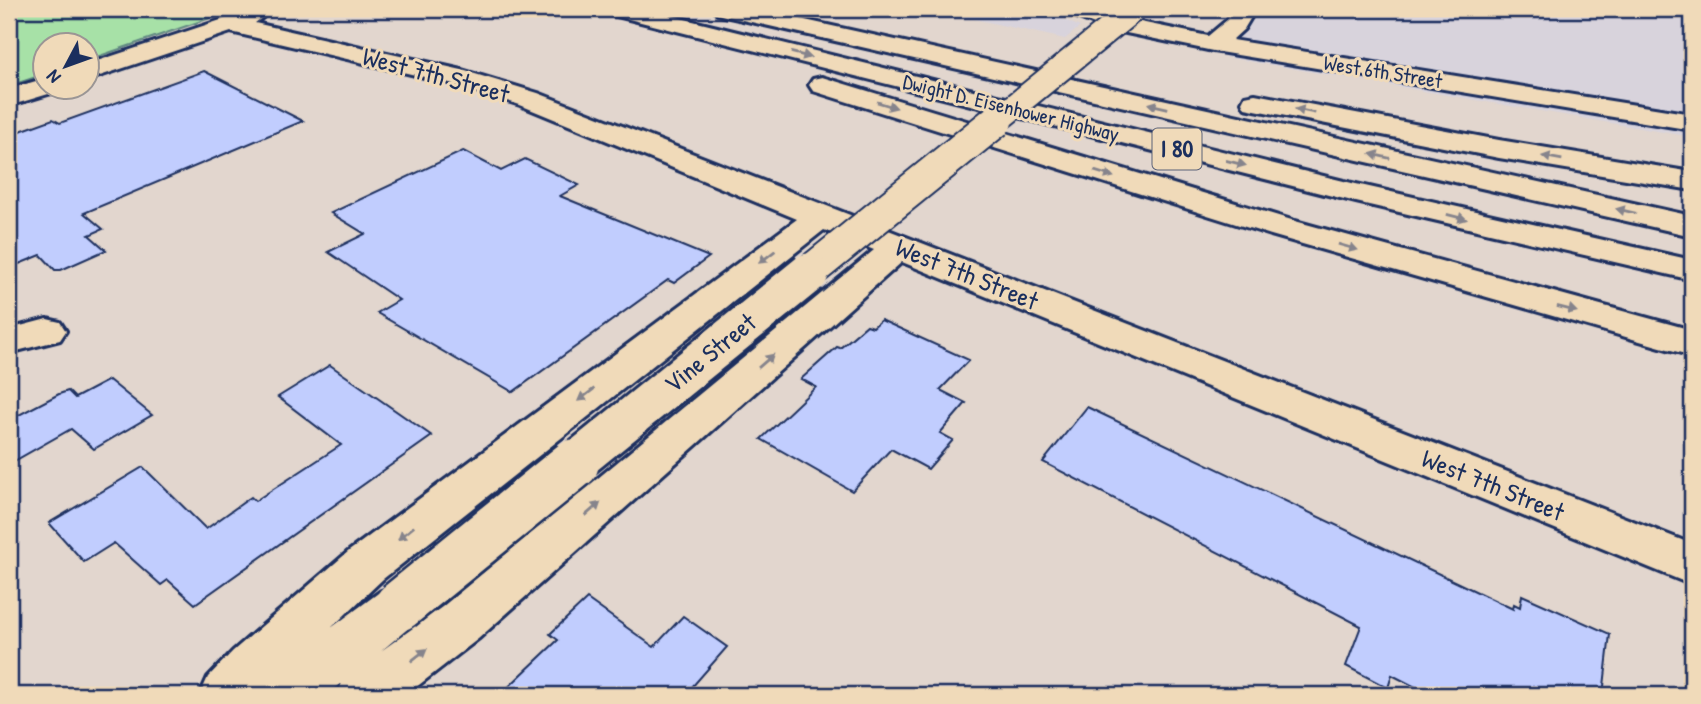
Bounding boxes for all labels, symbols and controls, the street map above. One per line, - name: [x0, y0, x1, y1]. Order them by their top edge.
- north arrow: [32, 32, 102, 102]
- street label: West 7th Street: [359, 38, 514, 111]
- street label: West 6th Street: [1322, 48, 1445, 95]
- one-way arrow: [790, 50, 812, 61]
- text: N: [40, 65, 66, 89]
- street label: Dwight D. Eisenhower Highway: [900, 67, 1122, 148]
- one-way arrow: [1147, 100, 1169, 111]
- one-way arrow: [877, 101, 898, 111]
- one-way arrow: [1294, 106, 1316, 117]
- road number: I 80: [1152, 128, 1202, 169]
- one-way arrow: [1369, 150, 1391, 161]
- one-way arrow: [1541, 152, 1563, 163]
- one-way arrow: [1225, 158, 1247, 169]
- one-way arrow: [1094, 170, 1115, 180]
- one-way arrow: [1615, 205, 1637, 216]
- one-way arrow: [1446, 212, 1468, 223]
- street label: West 7th Street: [891, 229, 1045, 318]
- one-way arrow: [1338, 243, 1359, 253]
- one-way arrow: [758, 250, 777, 264]
- street label: Vine Street: [656, 304, 764, 401]
- one-way arrow: [1556, 304, 1578, 315]
- one-way arrow: [757, 353, 775, 369]
- one-way arrow: [577, 387, 595, 401]
- street label: West 7th Street: [1417, 440, 1571, 529]
- one-way arrow: [585, 502, 602, 517]
- one-way arrow: [397, 525, 414, 540]
- one-way arrow: [410, 648, 428, 663]

